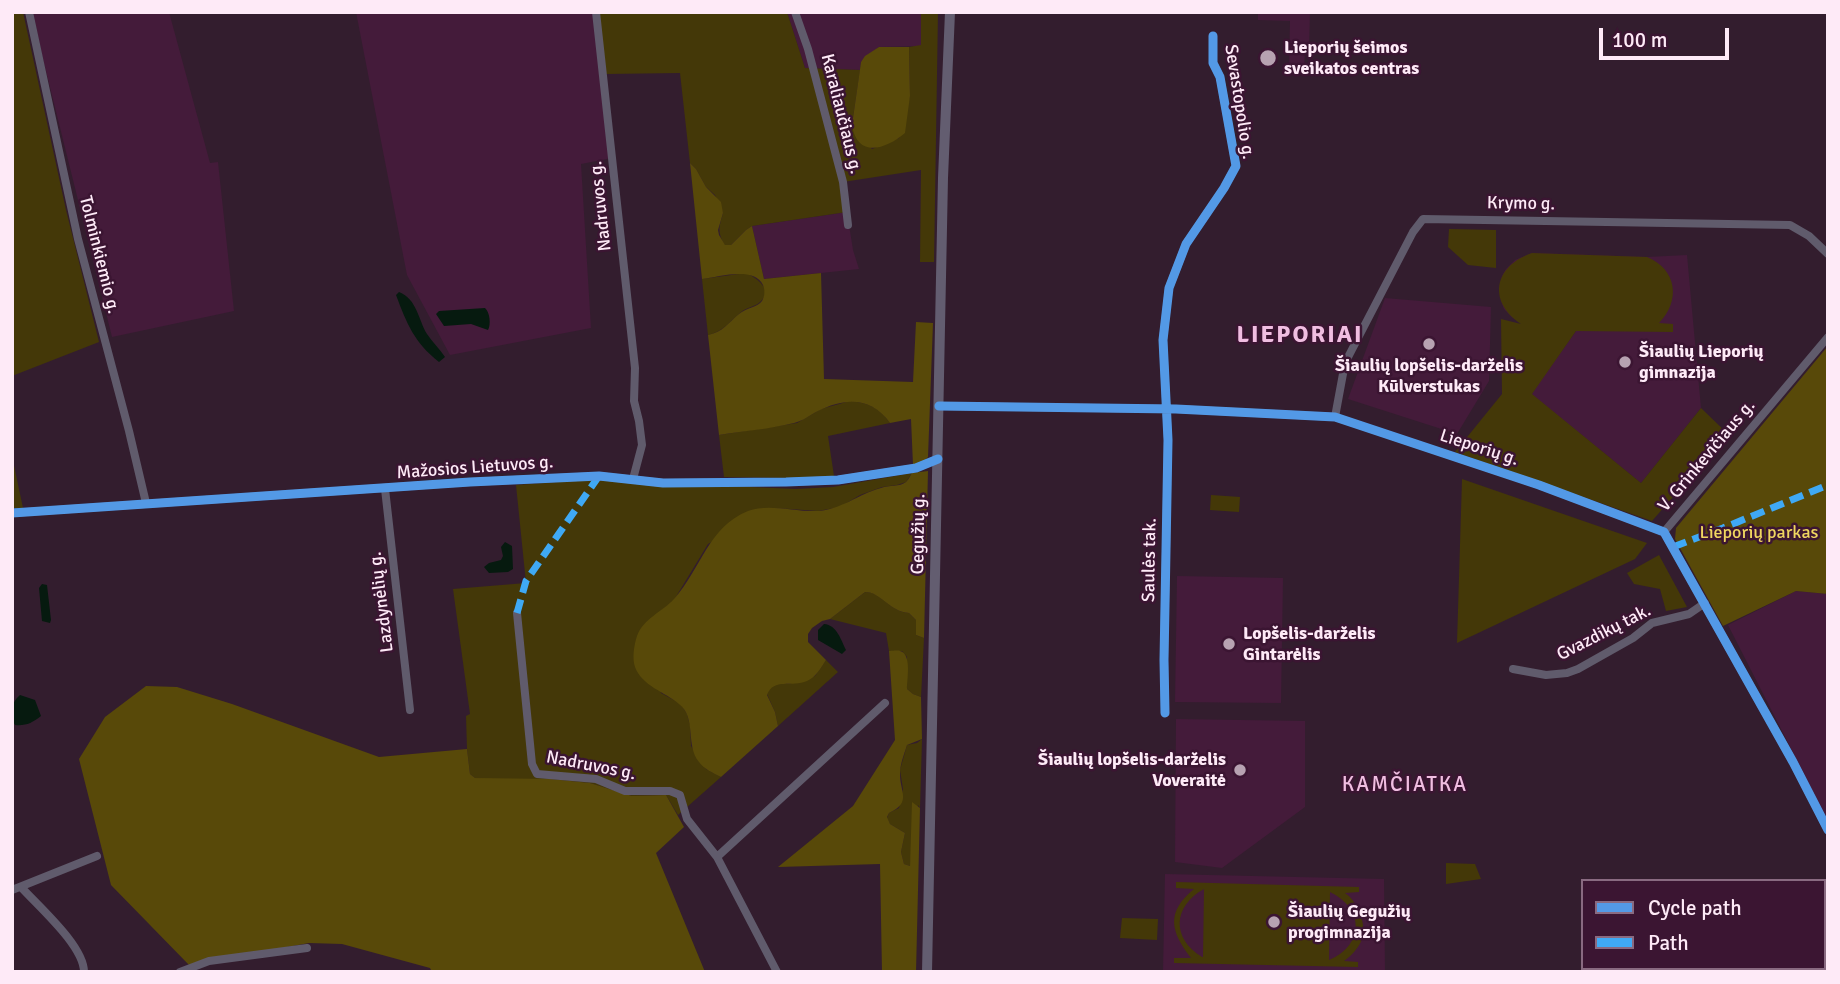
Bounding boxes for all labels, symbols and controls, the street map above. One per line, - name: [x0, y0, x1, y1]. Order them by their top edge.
- scale bar: [1602, 14, 1731, 58]
- text: 100 m: [1612, 27, 1667, 53]
- place label: Lieporių šeimos sveikatos centras: [1284, 37, 1419, 80]
- street label: Sevastopolio g.: [1219, 43, 1259, 161]
- marker: Lieporių šeimos sveikatos centras: [1258, 48, 1278, 68]
- street label: Karaliaučiaus g.: [816, 52, 866, 176]
- street label: Nadruvos g.: [586, 160, 616, 252]
- street label: Krymo g.: [1487, 193, 1555, 215]
- street label: Tolminkiemio g.: [74, 194, 124, 316]
- district label: LIEPORIAI: [1238, 322, 1362, 350]
- marker: Šiaulių lopšelis-darželis Kūlverstukas: [1421, 336, 1437, 352]
- place label: Šiaulių Lieporių gimnazija: [1639, 341, 1763, 384]
- marker: Šiaulių Lieporių gimnazija: [1617, 354, 1633, 370]
- place label: Šiaulių lopšelis-darželis Kūlverstukas: [1335, 355, 1523, 398]
- street label: V. Grinkevičiaus g.: [1654, 396, 1760, 516]
- street label: Lieporių g.: [1437, 425, 1521, 471]
- street label: Mažosios Lietuvos g.: [396, 452, 554, 484]
- street label: Gegužių g.: [907, 493, 931, 575]
- street label: Saulės tak.: [1138, 518, 1162, 602]
- park label: Lieporių parkas: [1700, 522, 1818, 544]
- street label: Lazdynėlių g.: [365, 550, 399, 654]
- street label: Gvazdikų tak.: [1553, 600, 1655, 666]
- place label: Lopšelis-darželis Gintarėlis: [1243, 623, 1376, 666]
- marker: Lopšelis-darželis Gintarėlis: [1221, 636, 1237, 652]
- street label: Nadruvos g.: [544, 747, 638, 785]
- place label: Šiaulių lopšelis-darželis Voveraitė: [1038, 749, 1226, 792]
- marker: Šiaulių lopšelis-darželis Voveraitė: [1232, 762, 1248, 778]
- district label: KAMČIATKA: [1343, 772, 1467, 798]
- legend: [1581, 879, 1826, 970]
- text: Cycle path: [1648, 895, 1742, 921]
- place label: Šiaulių Gegužių progimnazija: [1288, 901, 1411, 944]
- marker: Šiaulių Gegužių progimnazija: [1266, 914, 1282, 930]
- text: Path: [1648, 930, 1689, 956]

